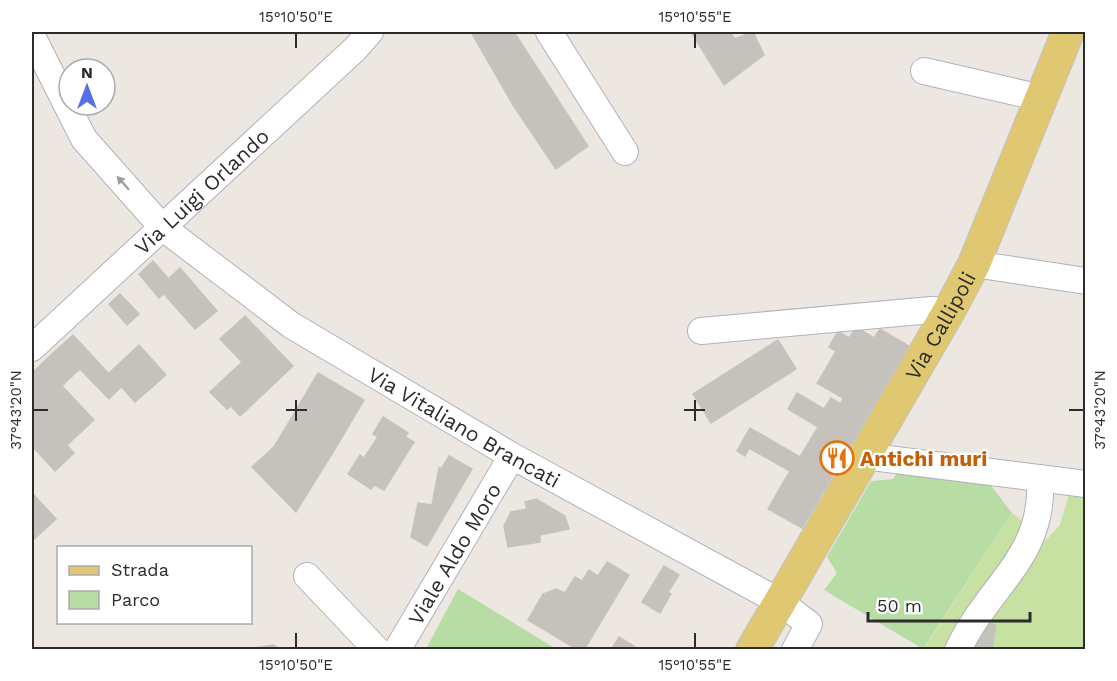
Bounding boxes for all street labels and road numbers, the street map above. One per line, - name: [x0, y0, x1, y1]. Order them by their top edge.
- street label: Via Luigi Orlando: [129, 123, 274, 259]
- street label: Via Callipoli: [899, 267, 980, 384]
- street label: Via Vitaliano Brancati: [364, 361, 565, 492]
- street label: Viale Aldo Moro: [402, 478, 506, 629]

